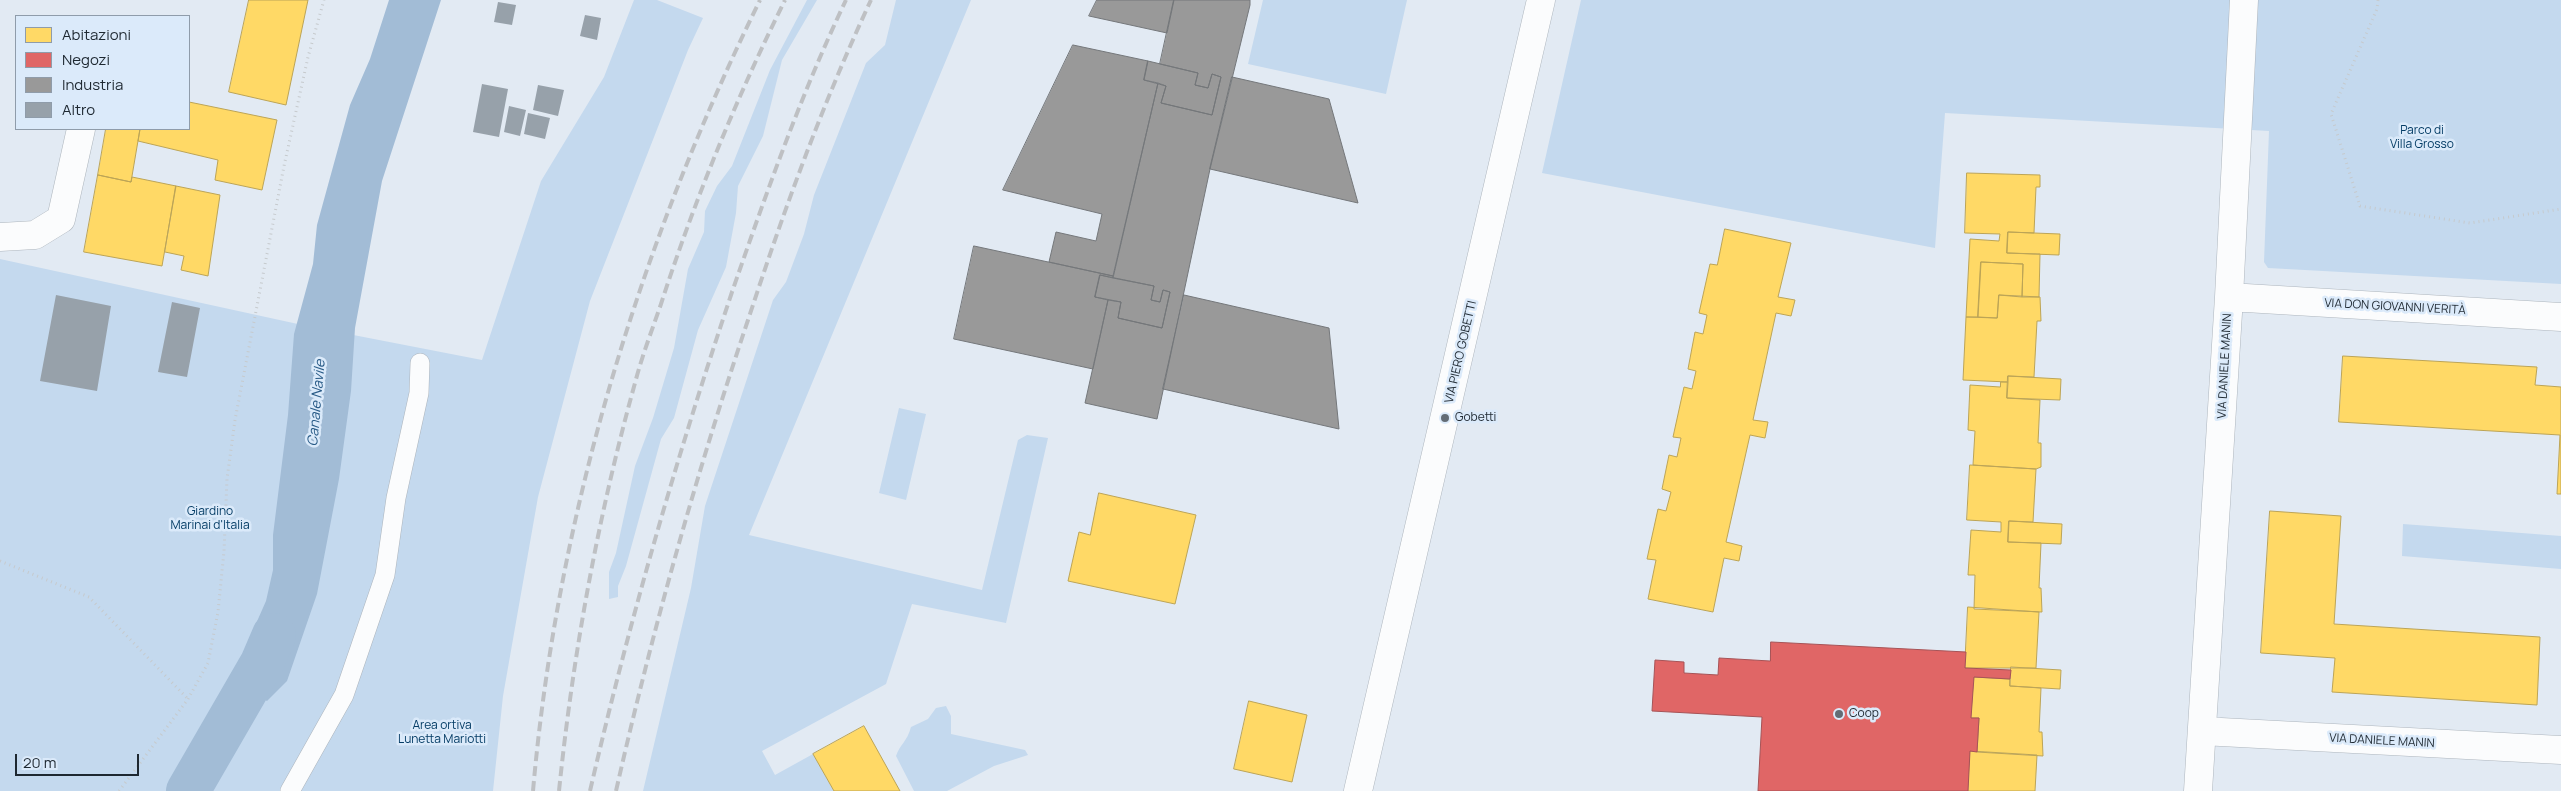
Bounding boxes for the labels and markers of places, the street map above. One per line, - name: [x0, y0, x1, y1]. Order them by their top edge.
- place label: Gobetti: [1455, 411, 1496, 425]
- marker: Gobetti: [1439, 412, 1451, 424]
- place label: Coop: [1849, 707, 1879, 721]
- marker: Coop: [1833, 708, 1845, 720]

